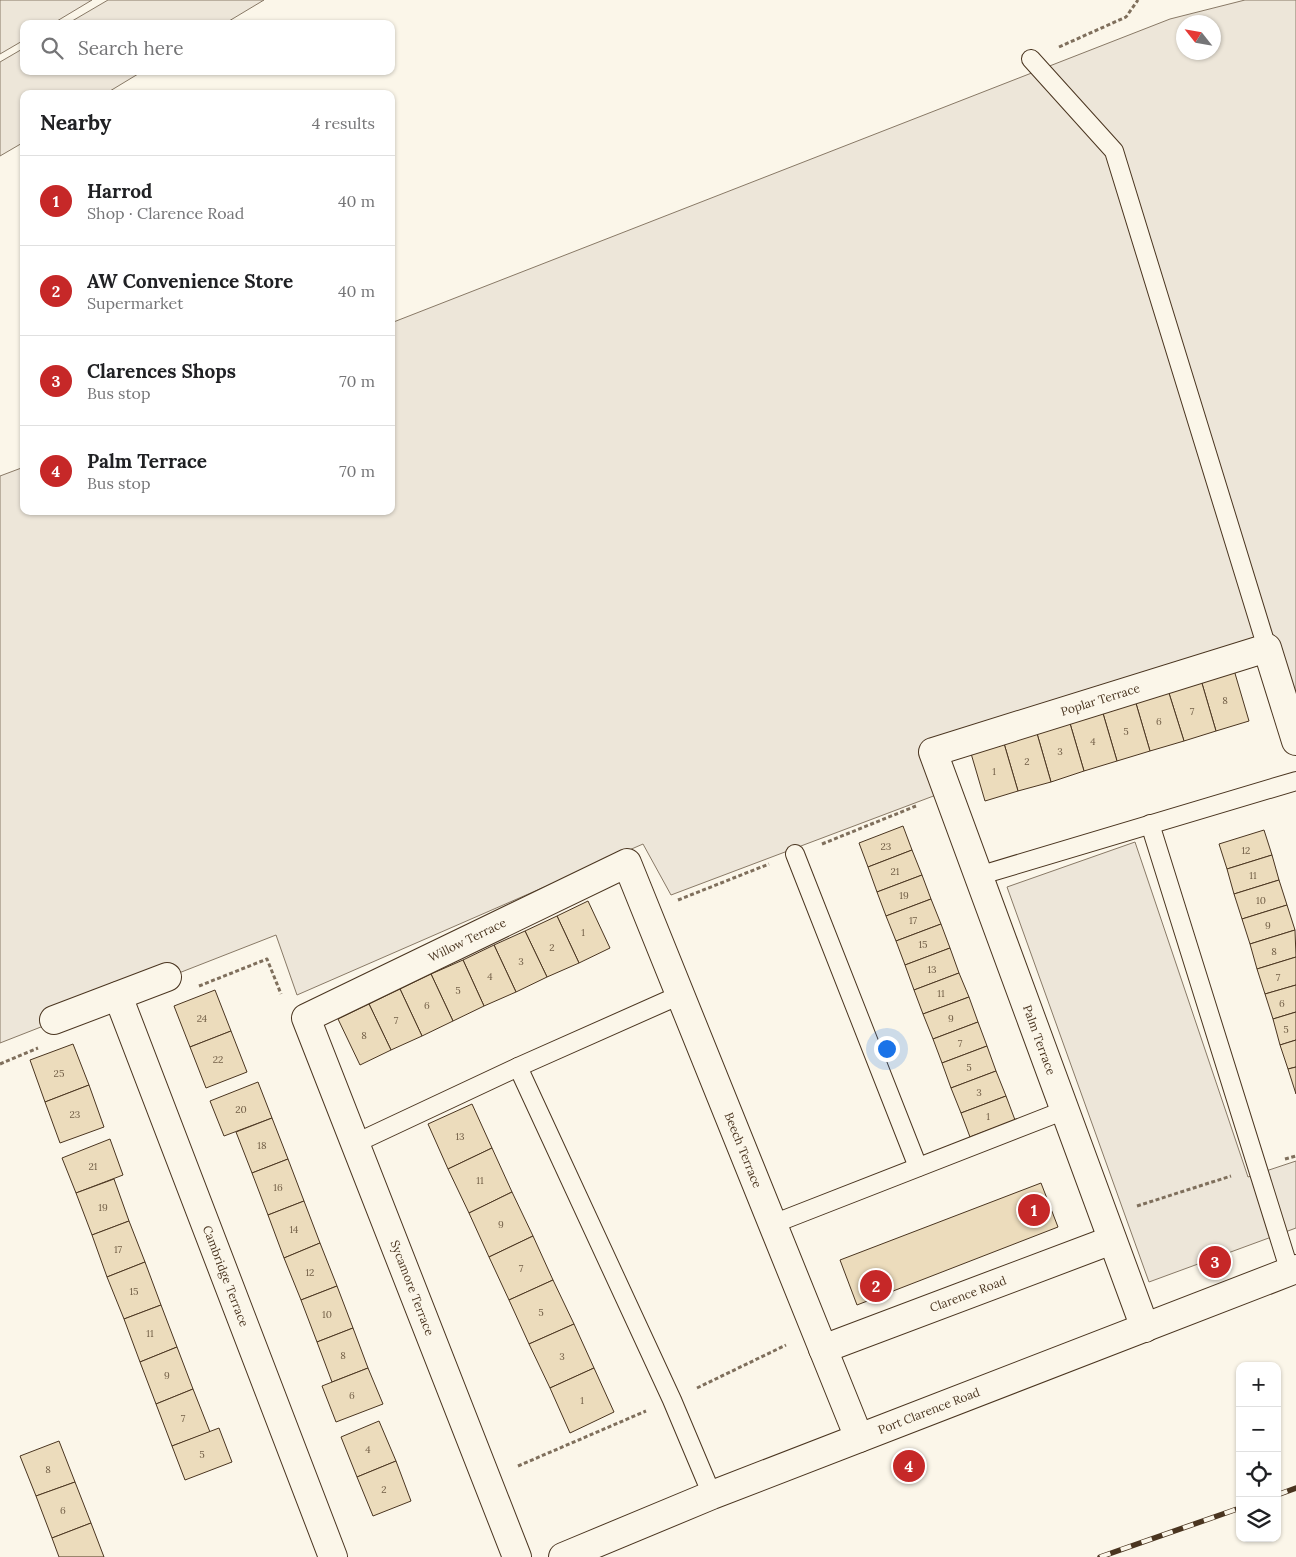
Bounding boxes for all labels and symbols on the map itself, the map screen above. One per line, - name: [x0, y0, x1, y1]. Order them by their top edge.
- north arrow: [1176, 15, 1221, 60]
- street label: Poplar Terrace: [1059, 680, 1142, 719]
- house number: 8: [1222, 694, 1228, 707]
- house number: 7: [1190, 705, 1195, 718]
- house number: 6: [1156, 715, 1162, 728]
- house number: 5: [1123, 725, 1129, 738]
- house number: 4: [1090, 735, 1096, 748]
- house number: 3: [1057, 745, 1063, 758]
- house number: 2: [1024, 755, 1030, 768]
- house number: 1: [992, 765, 996, 778]
- house number: 23: [881, 840, 892, 853]
- house number: 12: [1241, 844, 1251, 857]
- house number: 21: [890, 865, 900, 878]
- house number: 11: [1249, 869, 1257, 882]
- house number: 19: [899, 889, 909, 902]
- house number: 10: [1256, 894, 1266, 907]
- street label: Willow Terrace: [426, 914, 509, 965]
- house number: 17: [909, 914, 918, 927]
- house number: 9: [1265, 919, 1271, 932]
- house number: 1: [581, 926, 585, 939]
- house number: 15: [918, 938, 928, 951]
- house number: 2: [549, 941, 555, 954]
- house number: 8: [1271, 945, 1277, 958]
- house number: 3: [518, 955, 524, 968]
- house number: 13: [927, 963, 937, 976]
- house number: 4: [487, 970, 493, 983]
- house number: 7: [1276, 971, 1281, 984]
- house number: 5: [455, 984, 461, 997]
- house number: 11: [937, 987, 945, 1000]
- house number: 6: [1279, 997, 1285, 1010]
- house number: 6: [424, 999, 430, 1012]
- street label: Palm Terrace: [1020, 1003, 1059, 1077]
- house number: 24: [197, 1012, 208, 1025]
- house number: 9: [948, 1012, 954, 1025]
- house number: 7: [394, 1014, 399, 1027]
- house number: 5: [1283, 1023, 1289, 1036]
- house number: 8: [361, 1029, 367, 1042]
- your location: [874, 1036, 900, 1062]
- house number: 7: [958, 1037, 963, 1050]
- house number: 22: [213, 1053, 223, 1066]
- house number: 5: [966, 1061, 972, 1074]
- house number: 25: [54, 1067, 64, 1080]
- house number: 3: [976, 1086, 982, 1099]
- house number: 20: [235, 1103, 247, 1116]
- house number: 23: [70, 1108, 81, 1121]
- street label: Beech Terrace: [721, 1110, 765, 1190]
- house number: 1: [986, 1110, 990, 1123]
- house number: 13: [455, 1130, 465, 1143]
- house number: 18: [257, 1139, 267, 1152]
- house number: 21: [88, 1160, 98, 1173]
- house number: 11: [476, 1174, 484, 1187]
- house number: 16: [273, 1181, 283, 1194]
- pin: 1: [1018, 1191, 1050, 1229]
- house number: 19: [98, 1201, 108, 1214]
- house number: 9: [498, 1218, 504, 1231]
- street label: Cambridge Terrace: [200, 1223, 252, 1329]
- house number: 14: [289, 1223, 299, 1236]
- street label: Sycamore Terrace: [387, 1238, 438, 1338]
- house number: 17: [114, 1243, 123, 1256]
- pin: 3: [1199, 1243, 1231, 1281]
- house number: 7: [519, 1262, 524, 1275]
- house number: 12: [305, 1266, 315, 1279]
- pin: 2: [860, 1267, 892, 1305]
- street label: Clarence Road: [927, 1273, 1008, 1315]
- house number: 15: [129, 1285, 139, 1298]
- house number: 5: [538, 1306, 544, 1319]
- house number: 10: [322, 1308, 332, 1321]
- house number: 11: [146, 1327, 154, 1340]
- house number: 8: [340, 1349, 346, 1362]
- house number: 3: [559, 1350, 565, 1363]
- house number: 9: [164, 1369, 170, 1382]
- street label: Port Clarence Road: [876, 1384, 982, 1437]
- house number: 6: [349, 1389, 355, 1402]
- house number: 1: [580, 1394, 584, 1407]
- house number: 7: [181, 1412, 186, 1425]
- house number: 4: [365, 1443, 371, 1456]
- pin: 4: [893, 1447, 925, 1485]
- house number: 5: [199, 1448, 205, 1461]
- house number: 8: [45, 1463, 51, 1476]
- house number: 2: [381, 1483, 387, 1496]
- house number: 6: [60, 1504, 66, 1517]

